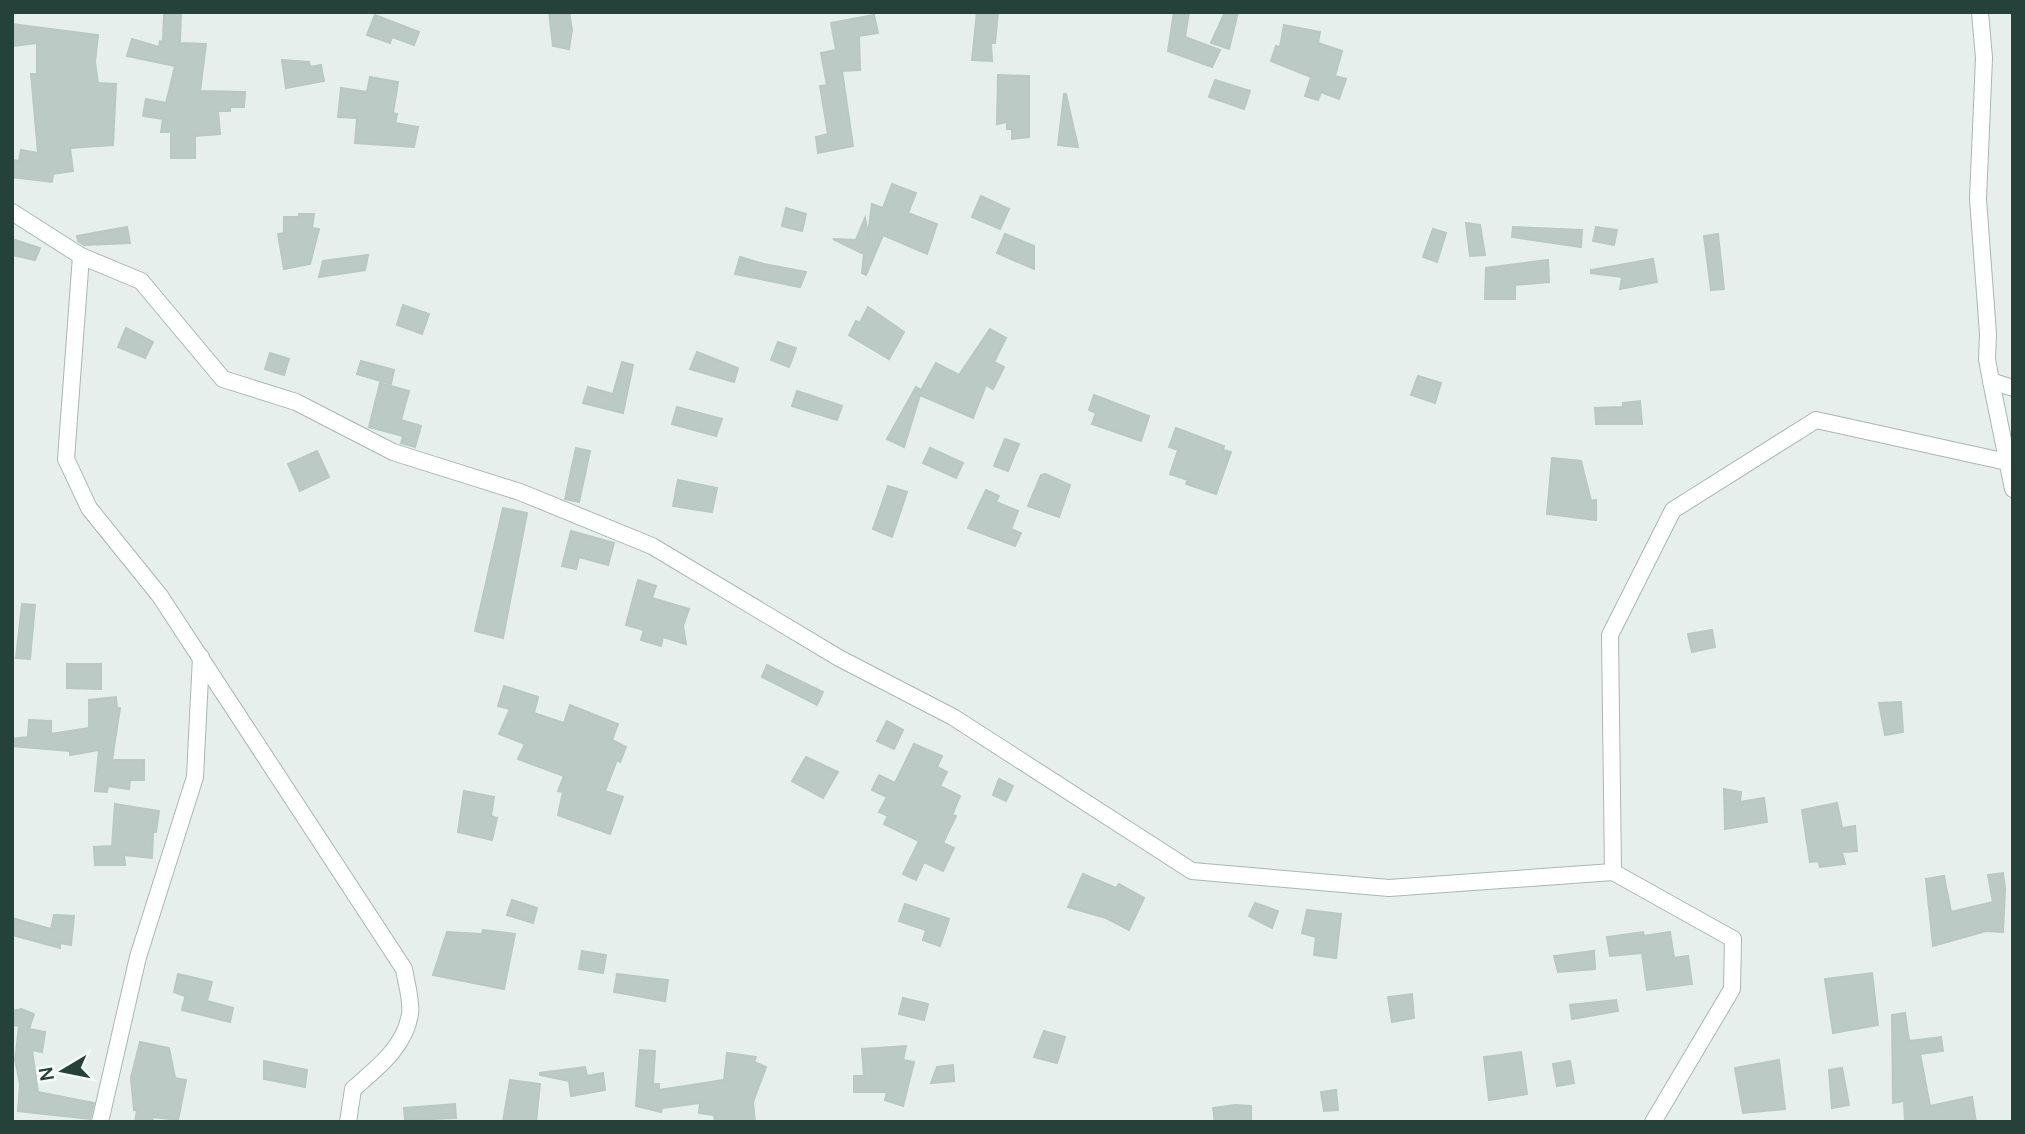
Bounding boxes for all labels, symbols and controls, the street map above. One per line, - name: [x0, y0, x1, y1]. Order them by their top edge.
- north arrow: [28, 1036, 98, 1106]
- text: N: [32, 1065, 60, 1083]

